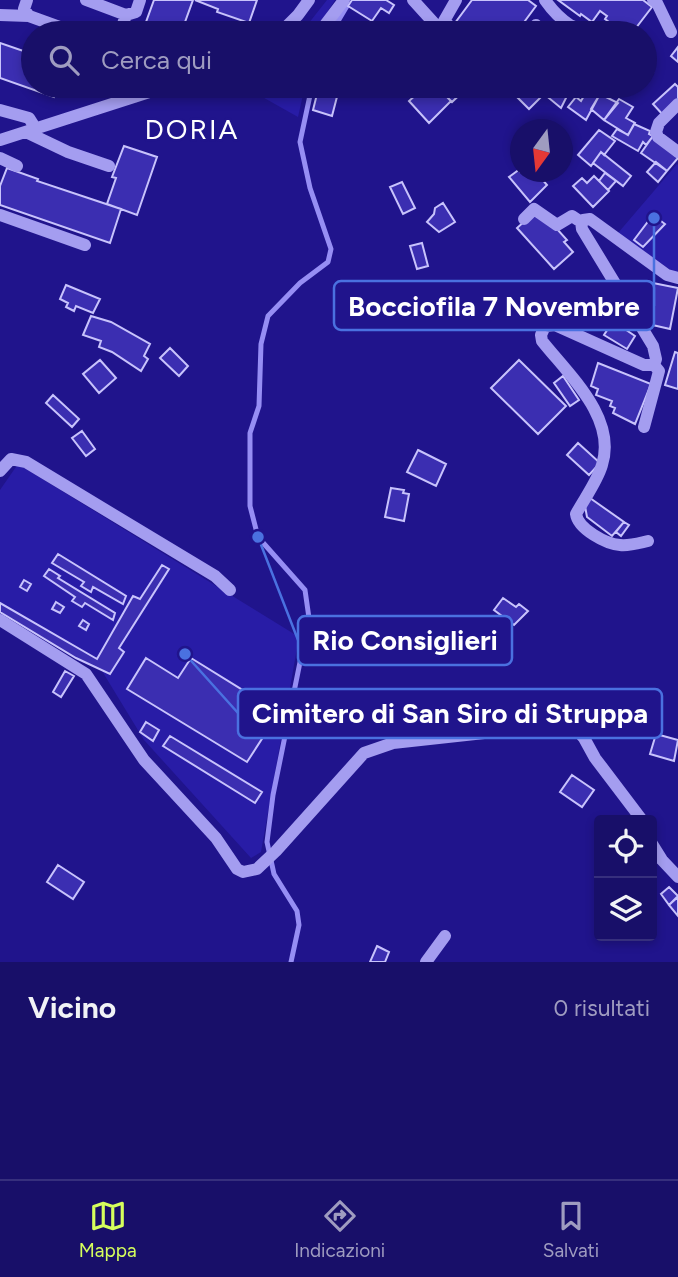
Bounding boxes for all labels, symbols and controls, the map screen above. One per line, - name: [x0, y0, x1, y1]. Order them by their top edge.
- search box: [21, 21, 657, 98]
- icon: search: [45, 41, 83, 79]
- text: Cerca qui: [101, 44, 212, 76]
- district label: DORIA: [144, 112, 240, 146]
- north arrow: [510, 119, 573, 182]
- callout: Bocciofila 7 Novembre: [334, 281, 654, 330]
- text: Bocciofila 7 Novembre: [348, 289, 640, 323]
- callout: Rio Consiglieri: [298, 616, 512, 665]
- text: Rio Consiglieri: [312, 623, 498, 657]
- callout: Cimitero di San Siro di Struppa: [238, 689, 662, 738]
- text: Cimitero di San Siro di Struppa: [252, 696, 648, 730]
- map controls: [594, 815, 657, 941]
- button: locate: [594, 815, 657, 878]
- button: layers: [594, 878, 657, 941]
- text: Vicino: [28, 989, 116, 1026]
- text: 0 risultati: [553, 994, 650, 1022]
- tab: Mappa: [79, 1197, 137, 1262]
- tab: Indicazioni: [294, 1197, 385, 1262]
- tab: Salvati: [543, 1197, 599, 1262]

